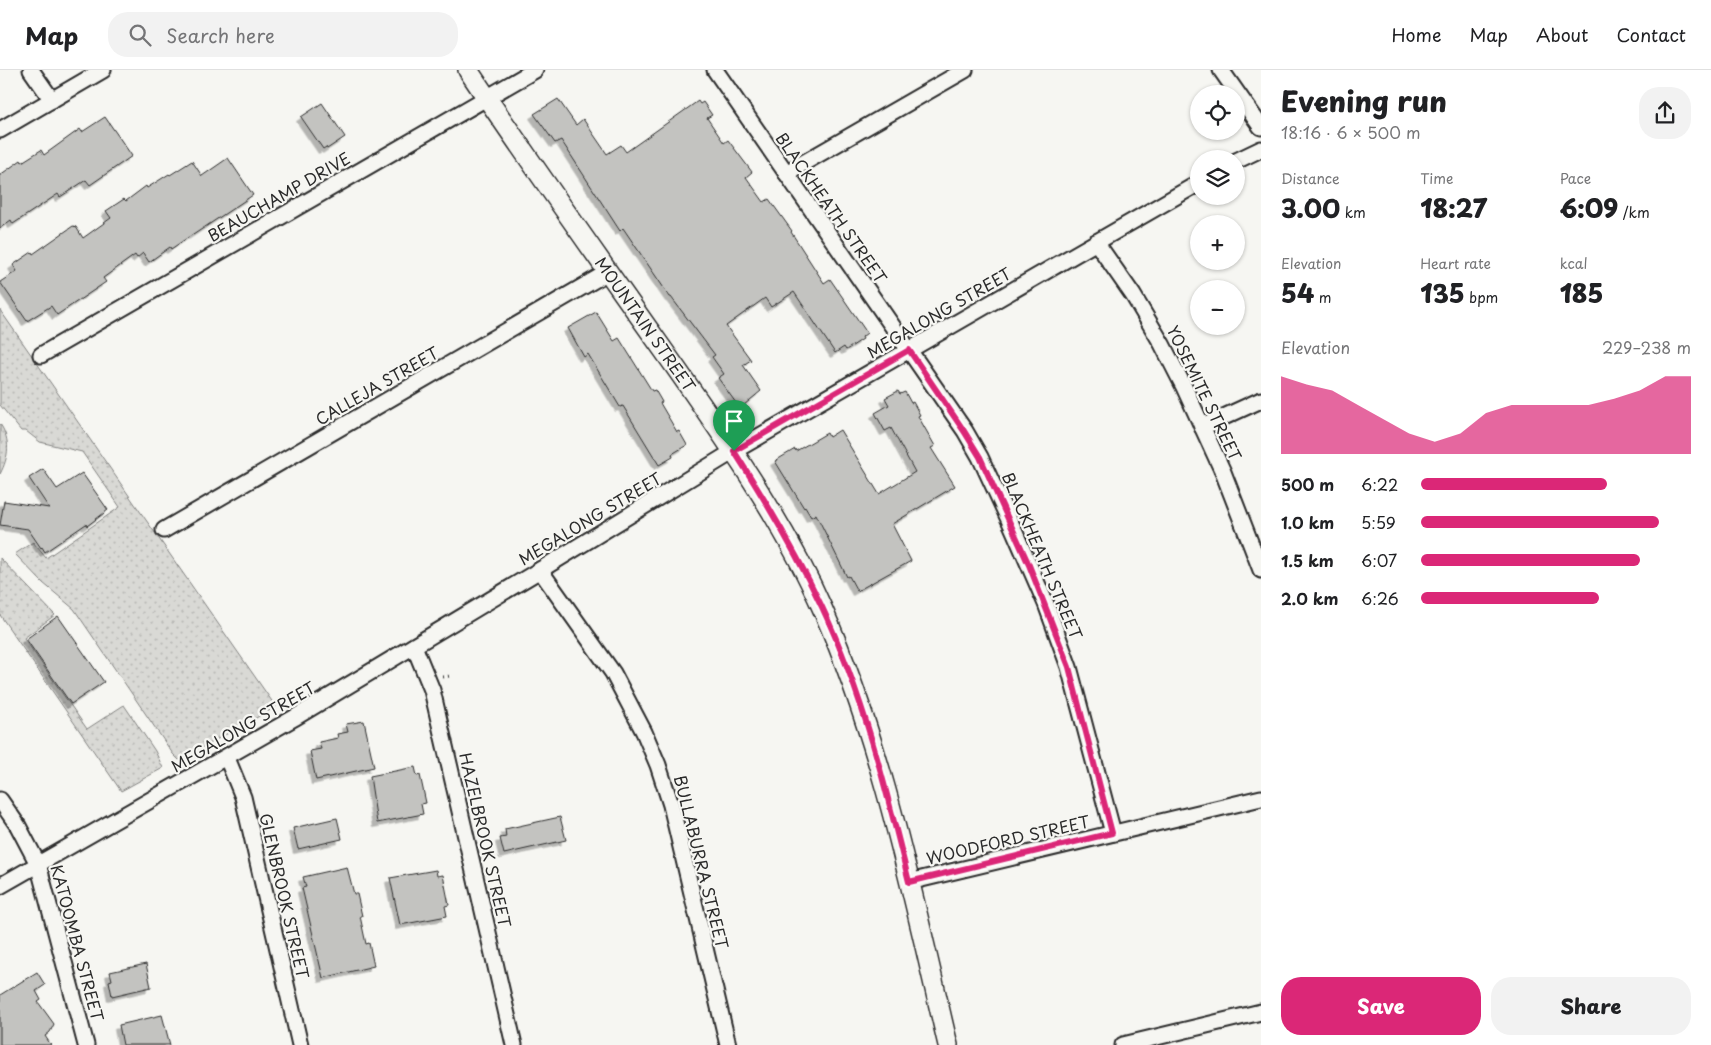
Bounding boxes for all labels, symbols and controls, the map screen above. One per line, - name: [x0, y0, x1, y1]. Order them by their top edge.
- search box: [108, 12, 458, 57]
- text: Map: [25, 17, 78, 53]
- icon: search: [126, 21, 154, 49]
- text: Search here: [166, 21, 275, 49]
- text: Home: [1391, 21, 1441, 48]
- text: Map: [1469, 21, 1508, 48]
- text: About: [1536, 21, 1588, 48]
- text: Contact: [1616, 21, 1686, 48]
- text: Evening run: [1281, 79, 1447, 122]
- map controls: [1190, 85, 1245, 335]
- button: locate: [1190, 85, 1245, 140]
- button: share: [1639, 87, 1691, 139]
- text: 18:16 · 6 × 500 m: [1281, 120, 1421, 144]
- street label: BLACKHEATH STREET: [771, 127, 893, 288]
- street label: BEAUCHAMP DRIVE: [203, 145, 354, 247]
- button: layers: [1190, 150, 1245, 205]
- text: Distance: [1281, 168, 1340, 189]
- text: Time: [1420, 168, 1453, 189]
- text: Pace: [1560, 168, 1591, 189]
- text: 3.00: [1281, 189, 1340, 227]
- text: 18:27: [1420, 189, 1487, 227]
- text: 6:09: [1560, 189, 1618, 227]
- text: km: [1340, 202, 1366, 223]
- text: /km: [1618, 202, 1650, 223]
- button: +: [1190, 215, 1245, 270]
- street label: MOUNTAIN STREET: [590, 252, 702, 396]
- text: Elevation: [1281, 253, 1341, 274]
- text: Heart rate: [1420, 253, 1491, 274]
- text: kcal: [1560, 253, 1588, 274]
- street label: MEGALONG STREET: [862, 261, 1015, 363]
- text: 54: [1281, 274, 1314, 312]
- text: 135: [1420, 274, 1465, 312]
- text: 185: [1560, 274, 1603, 312]
- button: −: [1190, 280, 1245, 335]
- text: m: [1314, 287, 1331, 308]
- text: bpm: [1465, 287, 1498, 308]
- street label: YOSEMITE STREET: [1162, 321, 1248, 464]
- text: Elevation: [1281, 335, 1350, 359]
- text: 229–238 m: [1602, 335, 1691, 359]
- street label: CALLEJA STREET: [310, 340, 443, 430]
- pin: [713, 400, 755, 451]
- icon: arrive: [720, 407, 748, 435]
- street label: MEGALONG STREET: [513, 466, 666, 570]
- street label: BLACKHEATH STREET: [997, 468, 1089, 643]
- text: 500 m: [1281, 472, 1334, 496]
- text: 6:22: [1361, 472, 1398, 496]
- text: 1.0 km: [1281, 510, 1334, 534]
- text: 5:59: [1361, 510, 1396, 534]
- text: 1.5 km: [1281, 548, 1334, 572]
- text: 6:07: [1361, 548, 1397, 572]
- text: 2.0 km: [1281, 586, 1338, 610]
- text: 6:26: [1361, 586, 1399, 610]
- street label: MEGALONG STREET: [166, 675, 319, 777]
- street label: HAZELBROOK STREET: [454, 750, 518, 930]
- street label: BULLABURRA STREET: [669, 772, 735, 951]
- street label: WOODFORD STREET: [924, 809, 1092, 870]
- street label: GLENBROOK STREET: [254, 811, 316, 981]
- street label: KATOOMBA STREET: [46, 862, 110, 1024]
- button: Save: [1281, 977, 1481, 1035]
- button: Share: [1491, 977, 1691, 1035]

